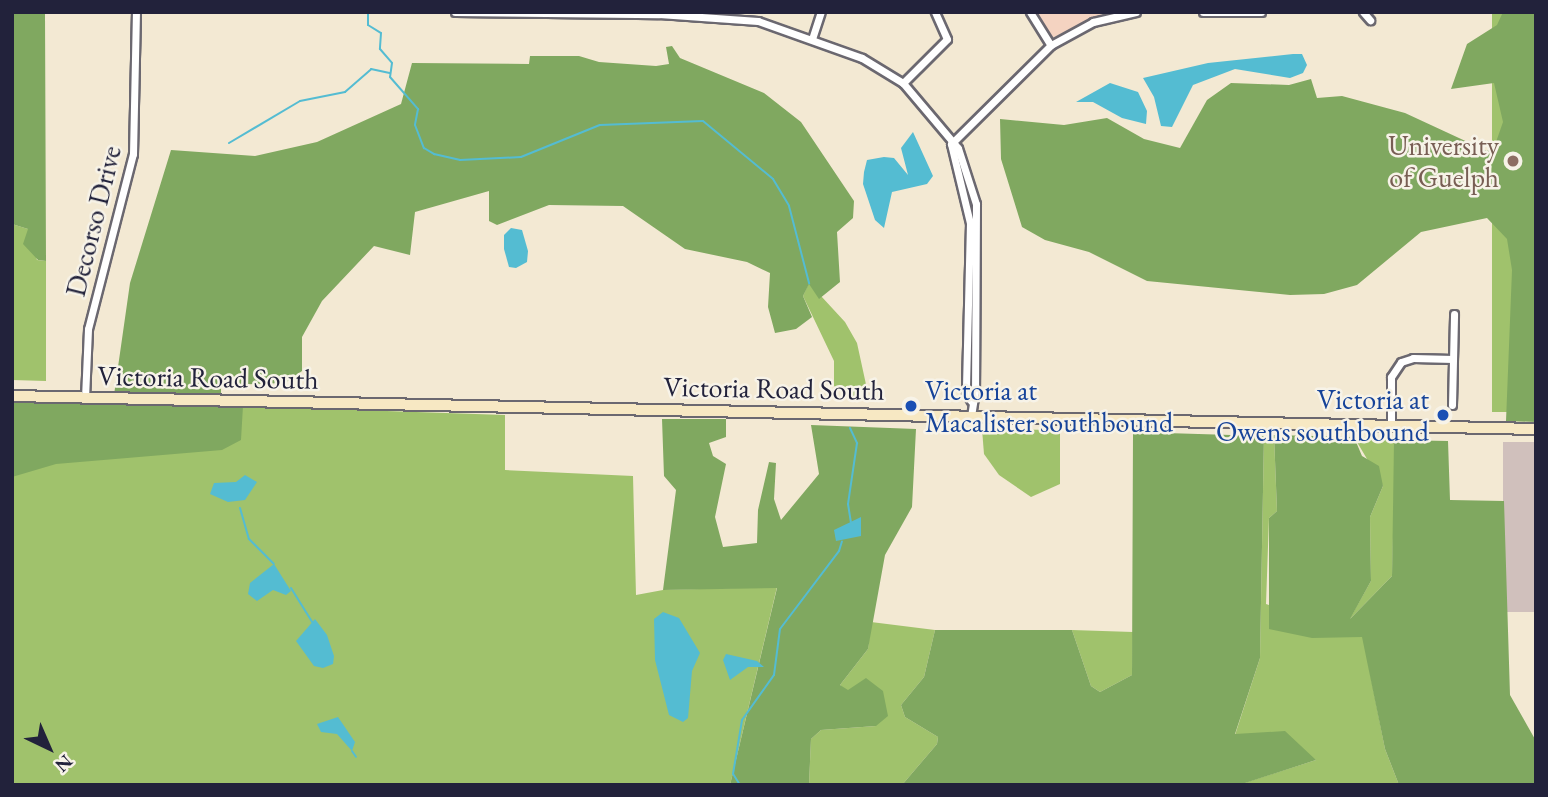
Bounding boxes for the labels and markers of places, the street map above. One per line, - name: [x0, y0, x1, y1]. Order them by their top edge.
- place label: University of Guelph: [1388, 128, 1499, 194]
- marker: University of Guelph: [1505, 153, 1521, 169]
- place label: Victoria at Macalister southbound: [925, 373, 1173, 439]
- place label: Victoria at Owens southbound: [1216, 382, 1429, 448]
- marker: Victoria at Macalister southbound: [903, 398, 919, 414]
- marker: Victoria at Owens southbound: [1435, 407, 1451, 423]

